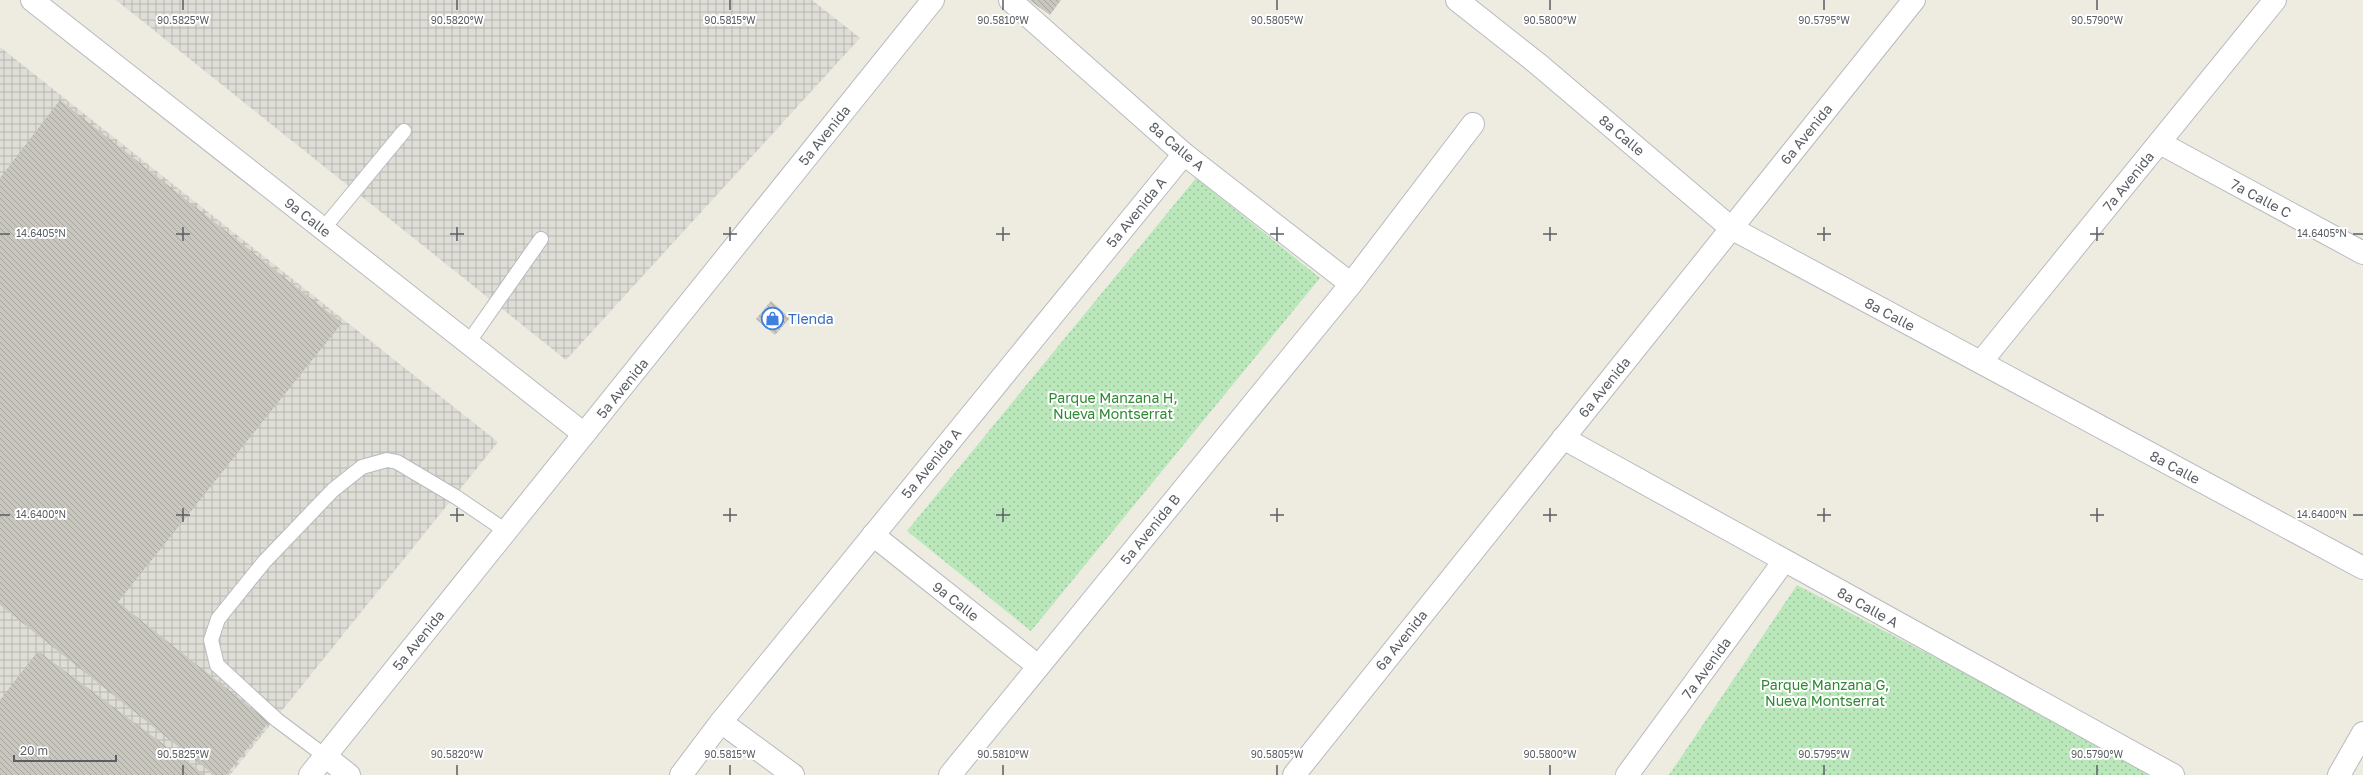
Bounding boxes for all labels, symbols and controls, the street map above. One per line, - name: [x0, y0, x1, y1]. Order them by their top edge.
- text: 90.5825°W: [157, 14, 210, 26]
- text: 90.5820°W: [431, 14, 484, 26]
- text: 90.5815°W: [704, 14, 756, 26]
- text: 90.5810°W: [977, 14, 1029, 26]
- text: 90.5805°W: [1251, 14, 1304, 26]
- text: 90.5800°W: [1523, 14, 1577, 26]
- text: 90.5795°W: [1798, 14, 1850, 26]
- text: 90.5790°W: [2071, 14, 2123, 26]
- street label: 6a Avenida: [1776, 100, 1836, 168]
- street label: 5a Avenida: [795, 101, 853, 169]
- street label: 8a Calle: [1596, 111, 1648, 159]
- street label: 8a Calle A: [1146, 118, 1209, 175]
- street label: 7a Avenida: [2099, 148, 2157, 214]
- street label: 5a Avenida A: [1102, 173, 1170, 251]
- street label: 7a Calle C: [2228, 175, 2294, 221]
- street label: 9a Calle: [281, 194, 335, 240]
- text: 14.6405°N: [16, 227, 66, 239]
- text: 14.6405°N: [2297, 227, 2347, 239]
- street label: 8a Calle: [1862, 294, 1918, 334]
- shop icon: Tienda: [760, 305, 786, 331]
- place label: Tienda: [788, 310, 834, 327]
- street label: 6a Avenida: [1574, 353, 1634, 421]
- street label: 5a Avenida: [593, 354, 651, 422]
- park label: Parque Manzana H, Nueva Montserrat: [1048, 389, 1178, 422]
- street label: 5a Avenida A: [897, 424, 965, 502]
- street label: 8a Calle: [2147, 447, 2203, 487]
- street label: 5a Avenida B: [1116, 490, 1184, 568]
- text: 14.6400°N: [16, 508, 66, 520]
- text: 14.6400°N: [2297, 508, 2347, 520]
- street label: 9a Calle: [929, 578, 983, 624]
- street label: 8a Calle A: [1834, 583, 1902, 631]
- street label: 5a Avenida: [389, 606, 447, 674]
- street label: 6a Avenida: [1371, 606, 1431, 674]
- street label: 7a Avenida: [1678, 634, 1734, 702]
- park label: Parque Manzana G, Nueva Montserrat: [1761, 676, 1889, 709]
- scale bar: [14, 737, 116, 763]
- text: 20 m: [20, 743, 48, 758]
- text: 90.5825°W: [157, 748, 210, 760]
- text: 90.5820°W: [431, 748, 484, 760]
- text: 90.5815°W: [704, 748, 756, 760]
- text: 90.5810°W: [977, 748, 1029, 760]
- text: 90.5805°W: [1251, 748, 1304, 760]
- text: 90.5800°W: [1523, 748, 1577, 760]
- text: 90.5795°W: [1798, 748, 1850, 760]
- text: 90.5790°W: [2071, 748, 2123, 760]

